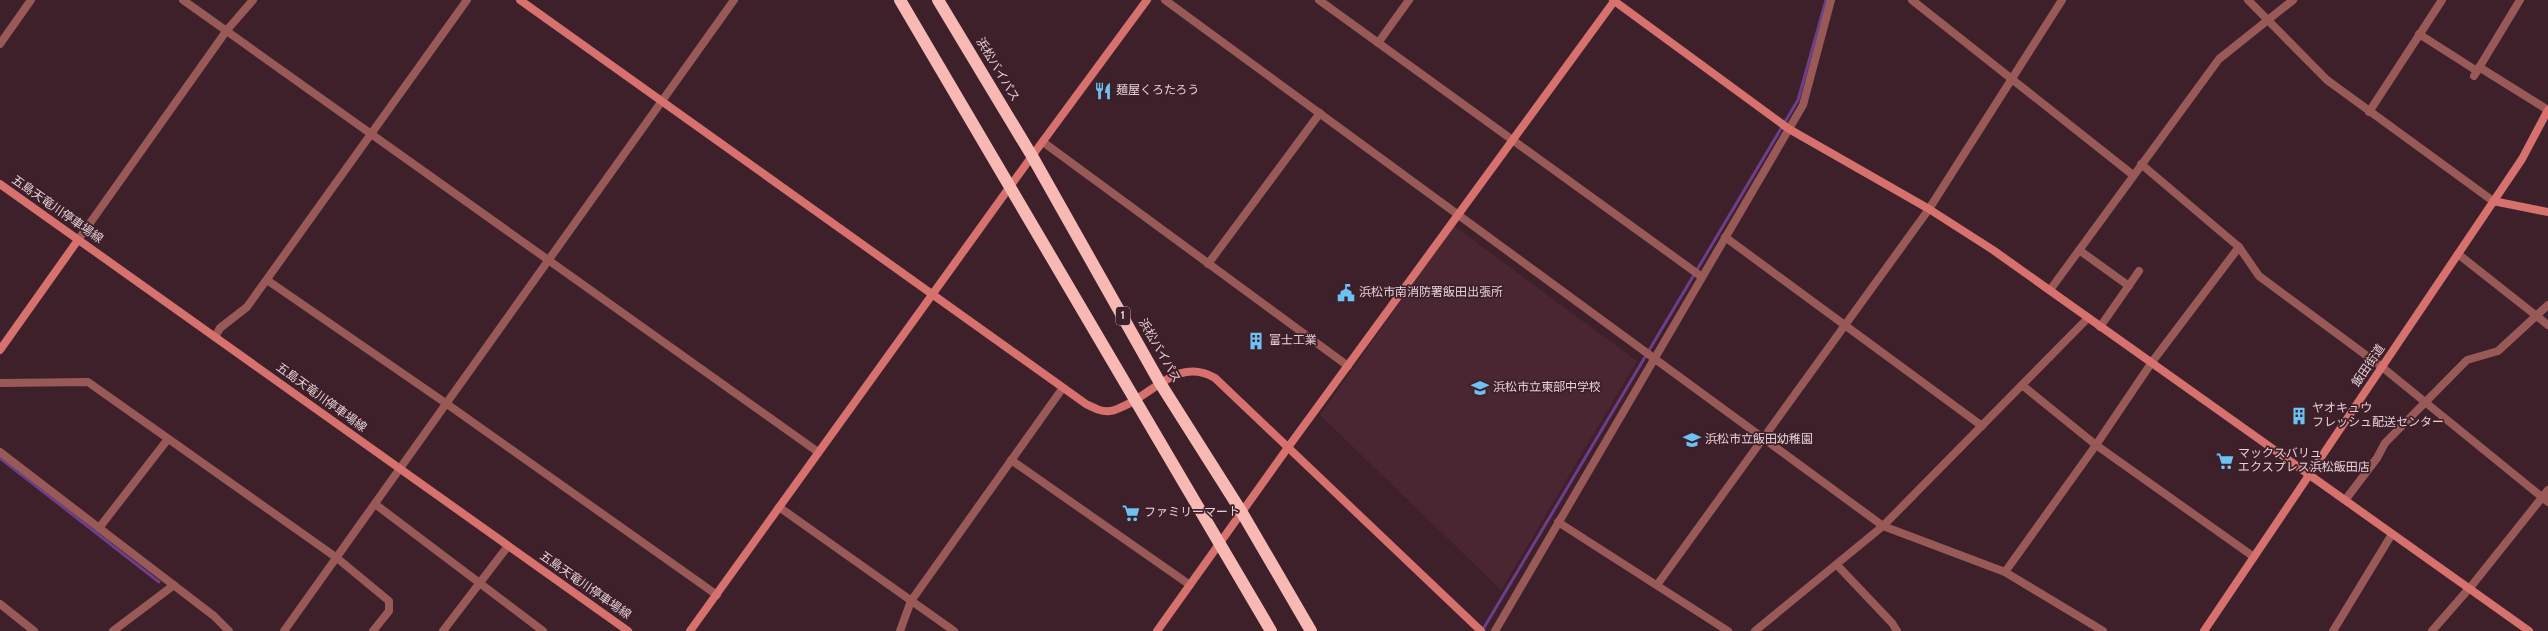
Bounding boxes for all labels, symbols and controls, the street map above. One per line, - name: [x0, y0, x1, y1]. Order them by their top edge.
- street label: 浜松バイパス: [972, 35, 1022, 105]
- restaurant icon: 麺屋くろたろう: [1093, 81, 1113, 101]
- place label: 麺屋くろたろう: [1116, 83, 1199, 99]
- street label: 五島天竜川停車場線: [8, 172, 106, 248]
- public building icon: 浜松市南消防署飯田出張所: [1336, 283, 1356, 303]
- place label: 浜松市南消防署飯田出張所: [1359, 285, 1503, 301]
- road number: 1: [1116, 307, 1130, 325]
- street label: 浜松バイパス: [1134, 316, 1184, 386]
- building icon: 富士工業: [1246, 331, 1266, 351]
- place label: 富士工業: [1269, 333, 1317, 349]
- street label: 飯田街道: [2349, 342, 2389, 390]
- street label: 五島天竜川停車場線: [273, 360, 369, 436]
- school or university icon: 浜松市立東部中学校: [1470, 378, 1490, 398]
- place label: 浜松市立東部中学校: [1493, 380, 1601, 396]
- place label: ヤオキュウ フレッシュ配送センター: [2312, 401, 2444, 431]
- building icon: ヤオキュウ フレッシュ配送センター: [2289, 406, 2309, 426]
- school or university icon: 浜松市立飯田幼稚園: [1682, 430, 1702, 450]
- place label: 浜松市立飯田幼稚園: [1705, 432, 1813, 448]
- place label: マックスバリュ エクスプレス浜松飯田店: [2238, 446, 2370, 476]
- supermarket icon: マックスバリュ エクスプレス浜松飯田店: [2215, 451, 2235, 471]
- supermarket icon: ファミリーマート: [1121, 503, 1141, 523]
- place label: ファミリーマート: [1144, 505, 1240, 521]
- street label: 五島天竜川停車場線: [536, 548, 634, 624]

